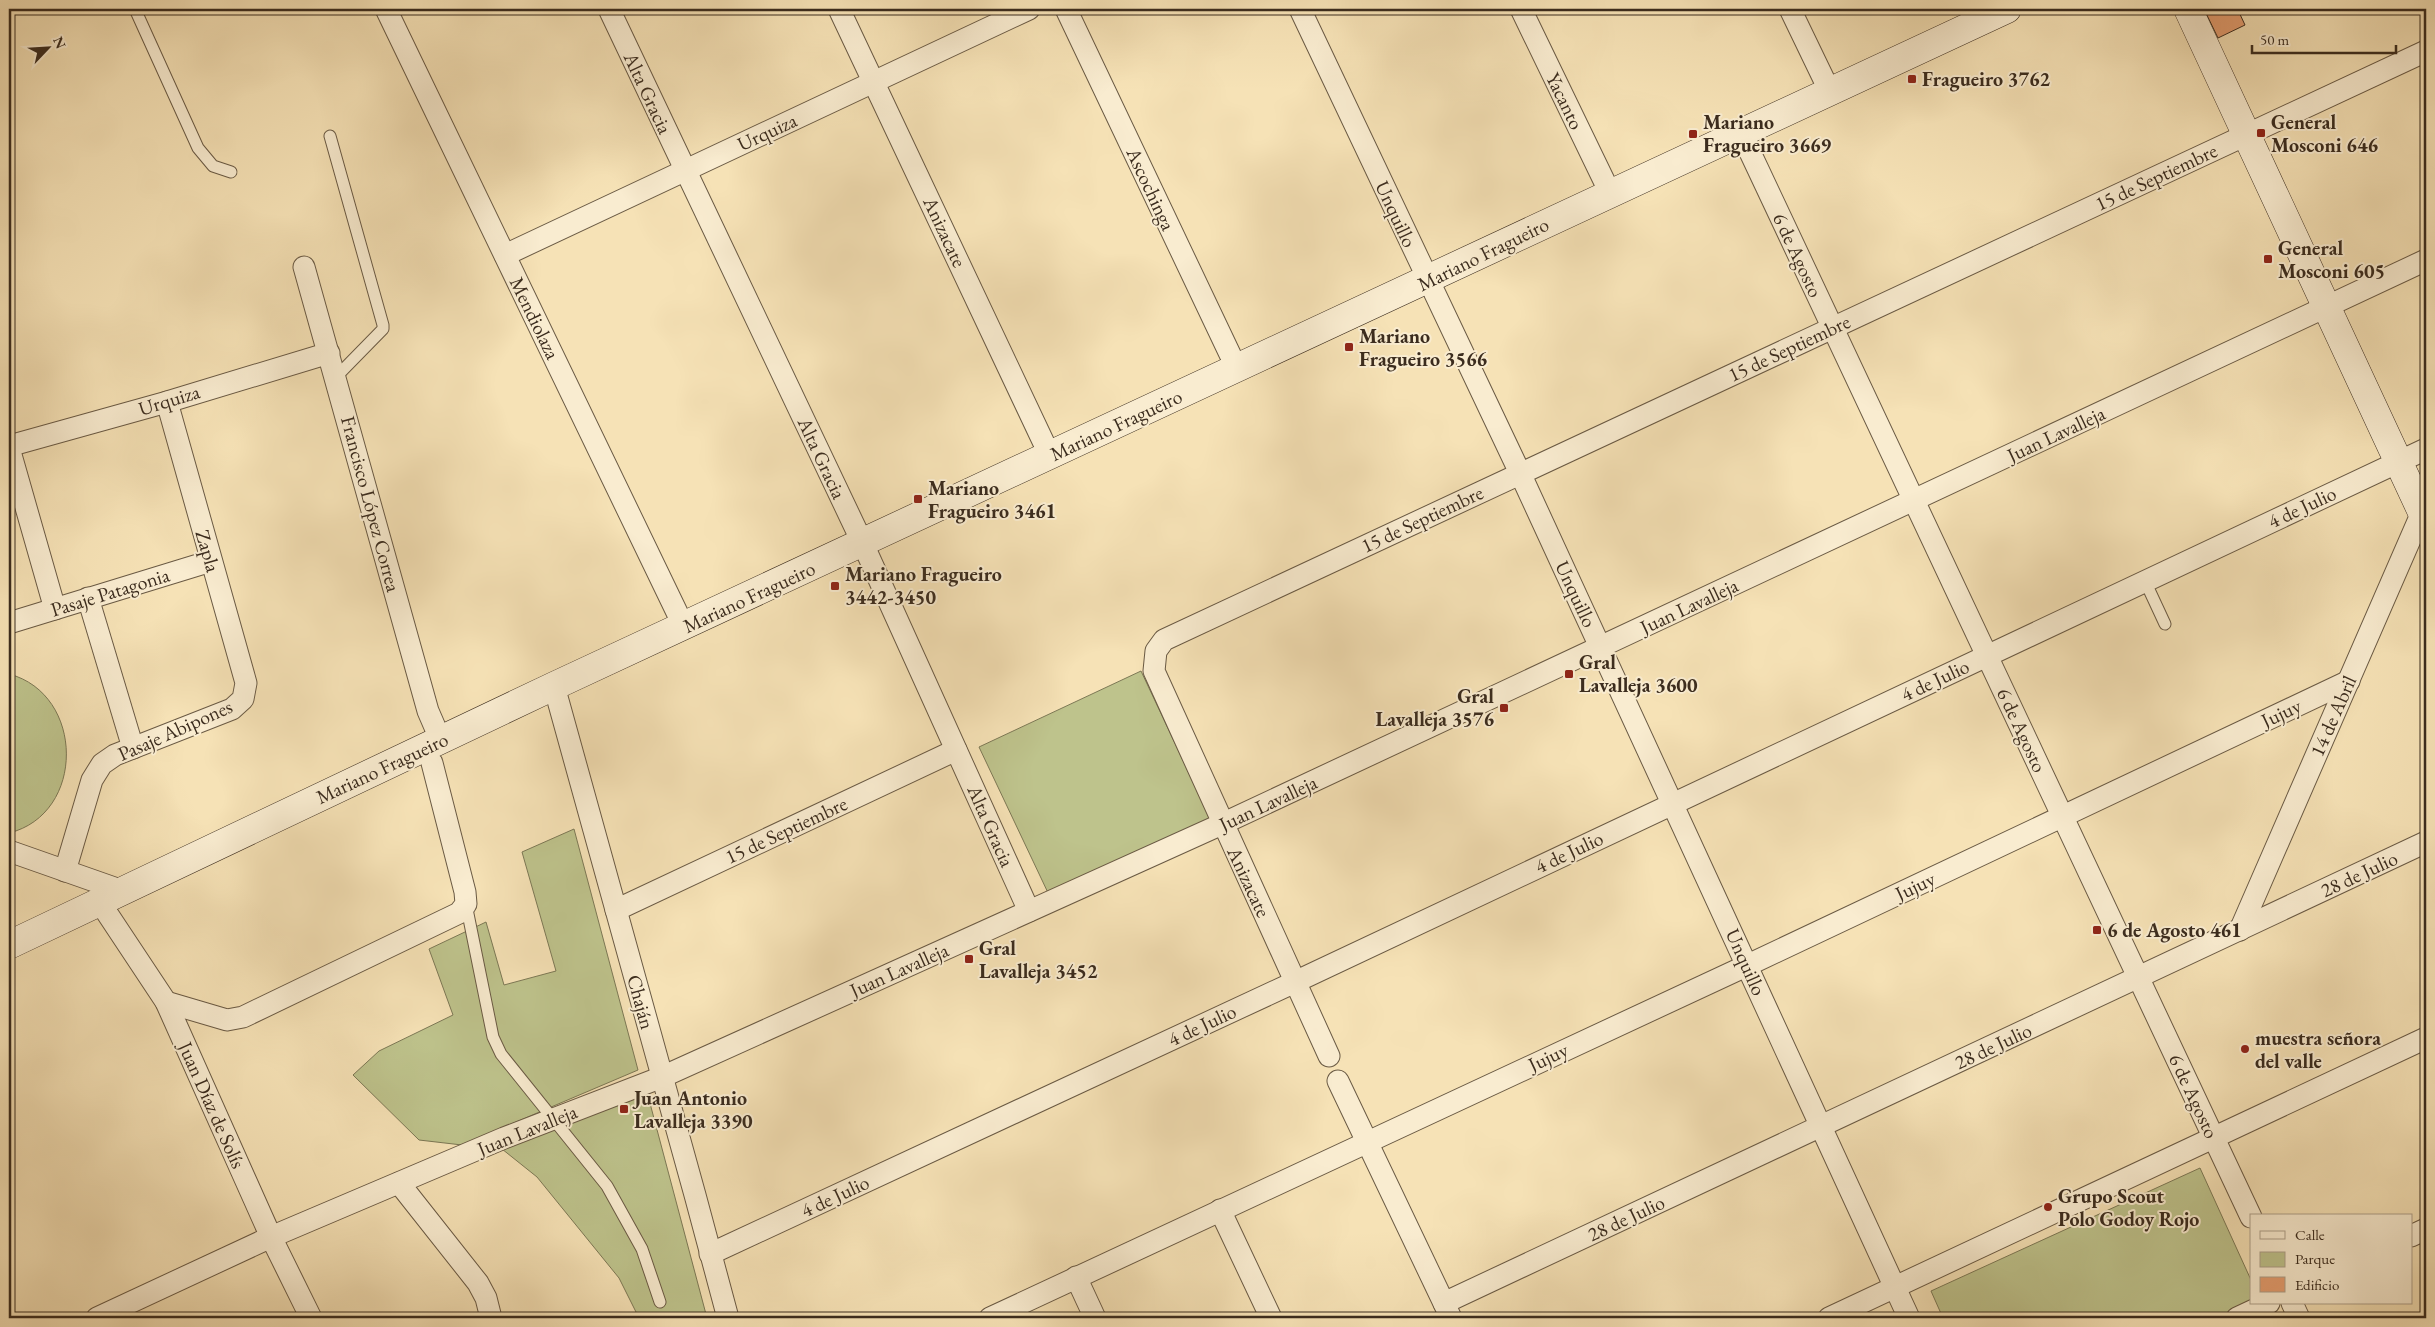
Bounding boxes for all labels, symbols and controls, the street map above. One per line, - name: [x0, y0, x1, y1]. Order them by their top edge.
- north arrow: [22, 22, 72, 72]
- scale bar: [2252, 22, 2396, 54]
- text: 50 m: [2260, 30, 2289, 49]
- text: N: [49, 34, 71, 52]
- street label: Alta Gracia: [617, 47, 678, 138]
- place label: Fragueiro 3762: [1922, 66, 2051, 92]
- street label: Yacanto: [1540, 68, 1590, 134]
- marker: Fragueiro 3762: [1906, 73, 1918, 85]
- street label: Urquiza: [733, 107, 801, 157]
- place label: Mariano Fragueiro 3669: [1703, 109, 1832, 158]
- place label: General Mosconi 646: [2271, 109, 2379, 158]
- marker: General Mosconi 646: [2255, 127, 2267, 139]
- marker: Mariano Fragueiro 3669: [1687, 128, 1699, 140]
- street label: 15 de Septiembre: [2091, 137, 2221, 217]
- street label: Ascochinga: [1120, 142, 1181, 235]
- street label: Unquillo: [1369, 176, 1423, 252]
- street label: Anizacate: [917, 192, 973, 272]
- street label: 6 de Agosto: [1767, 208, 1829, 302]
- street label: Mariano Fragueiro: [1413, 211, 1553, 297]
- place label: General Mosconi 605: [2278, 235, 2385, 284]
- marker: General Mosconi 605: [2262, 253, 2274, 265]
- street label: Mendiolaza: [504, 273, 566, 363]
- street label: 15 de Septiembre: [1724, 308, 1854, 388]
- place label: Mariano Fragueiro 3566: [1359, 323, 1488, 372]
- marker: Mariano Fragueiro 3566: [1343, 341, 1355, 353]
- street label: Urquiza: [135, 378, 203, 422]
- street label: Mariano Fragueiro: [1046, 383, 1186, 467]
- street label: Juan Lavalleja: [2001, 400, 2109, 469]
- street label: Alta Gracia: [791, 412, 852, 503]
- street label: Francisco López Correa: [335, 413, 407, 595]
- place label: Mariano Fragueiro 3461: [928, 475, 1056, 524]
- street label: 15 de Septiembre: [1357, 479, 1487, 559]
- street label: 4 de Julio: [2264, 480, 2340, 534]
- marker: Mariano Fragueiro 3461: [912, 493, 924, 505]
- street label: Zapla: [190, 527, 226, 575]
- street label: Mariano Fragueiro: [679, 555, 819, 639]
- street label: Unquillo: [1549, 556, 1603, 632]
- place label: Mariano Fragueiro 3442-3450: [845, 561, 1002, 610]
- street label: Pasaje Patagonia: [47, 562, 173, 622]
- street label: Juan Lavalleja: [1634, 572, 1742, 641]
- marker: Mariano Fragueiro 3442-3450: [829, 580, 841, 592]
- place label: Gral Lavalleja 3600: [1579, 649, 1698, 698]
- street label: 4 de Julio: [1897, 653, 1973, 707]
- marker: Gral Lavalleja 3600: [1563, 668, 1575, 680]
- street label: 14 de Abril: [2304, 671, 2362, 760]
- place label: Gral Lavalleja 3576: [1375, 683, 1494, 732]
- street label: 6 de Agosto: [1991, 683, 2053, 777]
- street label: Jujuy: [2255, 692, 2305, 734]
- street label: Pasaje Abipones: [114, 693, 236, 767]
- marker: Gral Lavalleja 3576: [1498, 702, 1510, 714]
- street label: Mariano Fragueiro: [312, 726, 452, 810]
- street label: Juan Lavalleja: [1213, 769, 1321, 838]
- street label: Alta Gracia: [961, 780, 1021, 871]
- street label: 15 de Septiembre: [721, 790, 851, 870]
- street label: 4 de Julio: [1531, 825, 1607, 879]
- street label: Anizacate: [1221, 842, 1277, 922]
- street label: 28 de Julio: [2316, 845, 2402, 903]
- street label: Jujuy: [1889, 865, 1939, 907]
- place label: 6 de Agosto 461: [2107, 917, 2242, 943]
- street label: Unquillo: [1720, 924, 1772, 1000]
- marker: 6 de Agosto 461: [2091, 924, 2103, 936]
- place label: Gral Lavalleja 3452: [979, 935, 1098, 984]
- street label: Juan Lavalleja: [844, 937, 952, 1004]
- marker: Gral Lavalleja 3452: [963, 953, 975, 965]
- street label: Chaján: [621, 972, 661, 1033]
- street label: 4 de Julio: [1164, 998, 1240, 1052]
- street label: 28 de Julio: [1950, 1017, 2036, 1075]
- place label: muestra señora del valle: [2255, 1025, 2381, 1074]
- street label: Juan Díaz de Solís: [172, 1036, 252, 1172]
- street label: Jujuy: [1522, 1036, 1572, 1078]
- marker: muestra señora del valle: [2239, 1043, 2251, 1055]
- street label: 6 de Agosto: [2163, 1049, 2225, 1143]
- place label: Juan Antonio Lavalleja 3390: [632, 1085, 753, 1134]
- street label: Juan Lavalleja: [471, 1098, 581, 1163]
- marker: Juan Antonio Lavalleja 3390: [618, 1103, 630, 1115]
- street label: 4 de Julio: [797, 1169, 873, 1223]
- place label: Grupo Scout Polo Godoy Rojo: [2058, 1183, 2199, 1232]
- street label: 28 de Julio: [1583, 1189, 1669, 1247]
- marker: Grupo Scout Polo Godoy Rojo: [2042, 1201, 2054, 1213]
- legend: [2250, 1214, 2412, 1304]
- text: Calle: [2295, 1225, 2325, 1244]
- text: Parque: [2295, 1249, 2335, 1268]
- text: Edificio: [2295, 1275, 2339, 1294]

